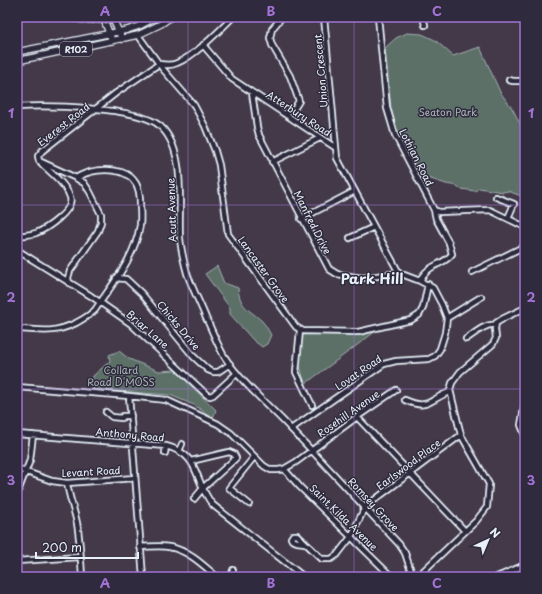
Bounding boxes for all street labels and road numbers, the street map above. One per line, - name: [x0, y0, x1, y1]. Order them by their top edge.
- street label: Union Crescent: [309, 34, 331, 108]
- road number: R102: [60, 42, 92, 56]
- street label: Atterbury Road: [263, 86, 334, 140]
- street label: Everest Road: [34, 99, 92, 149]
- street label: Lothian Road: [396, 126, 438, 188]
- street label: Acutt Avenue: [162, 177, 180, 242]
- street label: Manfred Drive: [290, 187, 336, 257]
- street label: Lancaster Grove: [235, 233, 293, 305]
- street label: Chicks Drive: [154, 297, 204, 353]
- street label: Briar Lane: [123, 306, 173, 352]
- street label: Lovat Road: [332, 351, 384, 393]
- street label: Rosehill Avenue: [314, 386, 383, 440]
- street label: Anthony Road: [95, 424, 165, 444]
- street label: Earlswood Place: [373, 435, 443, 493]
- street label: Levant Road: [61, 462, 121, 480]
- street label: Romsey Grove: [345, 474, 403, 534]
- street label: Saint Kilda Avenue: [306, 480, 382, 554]

